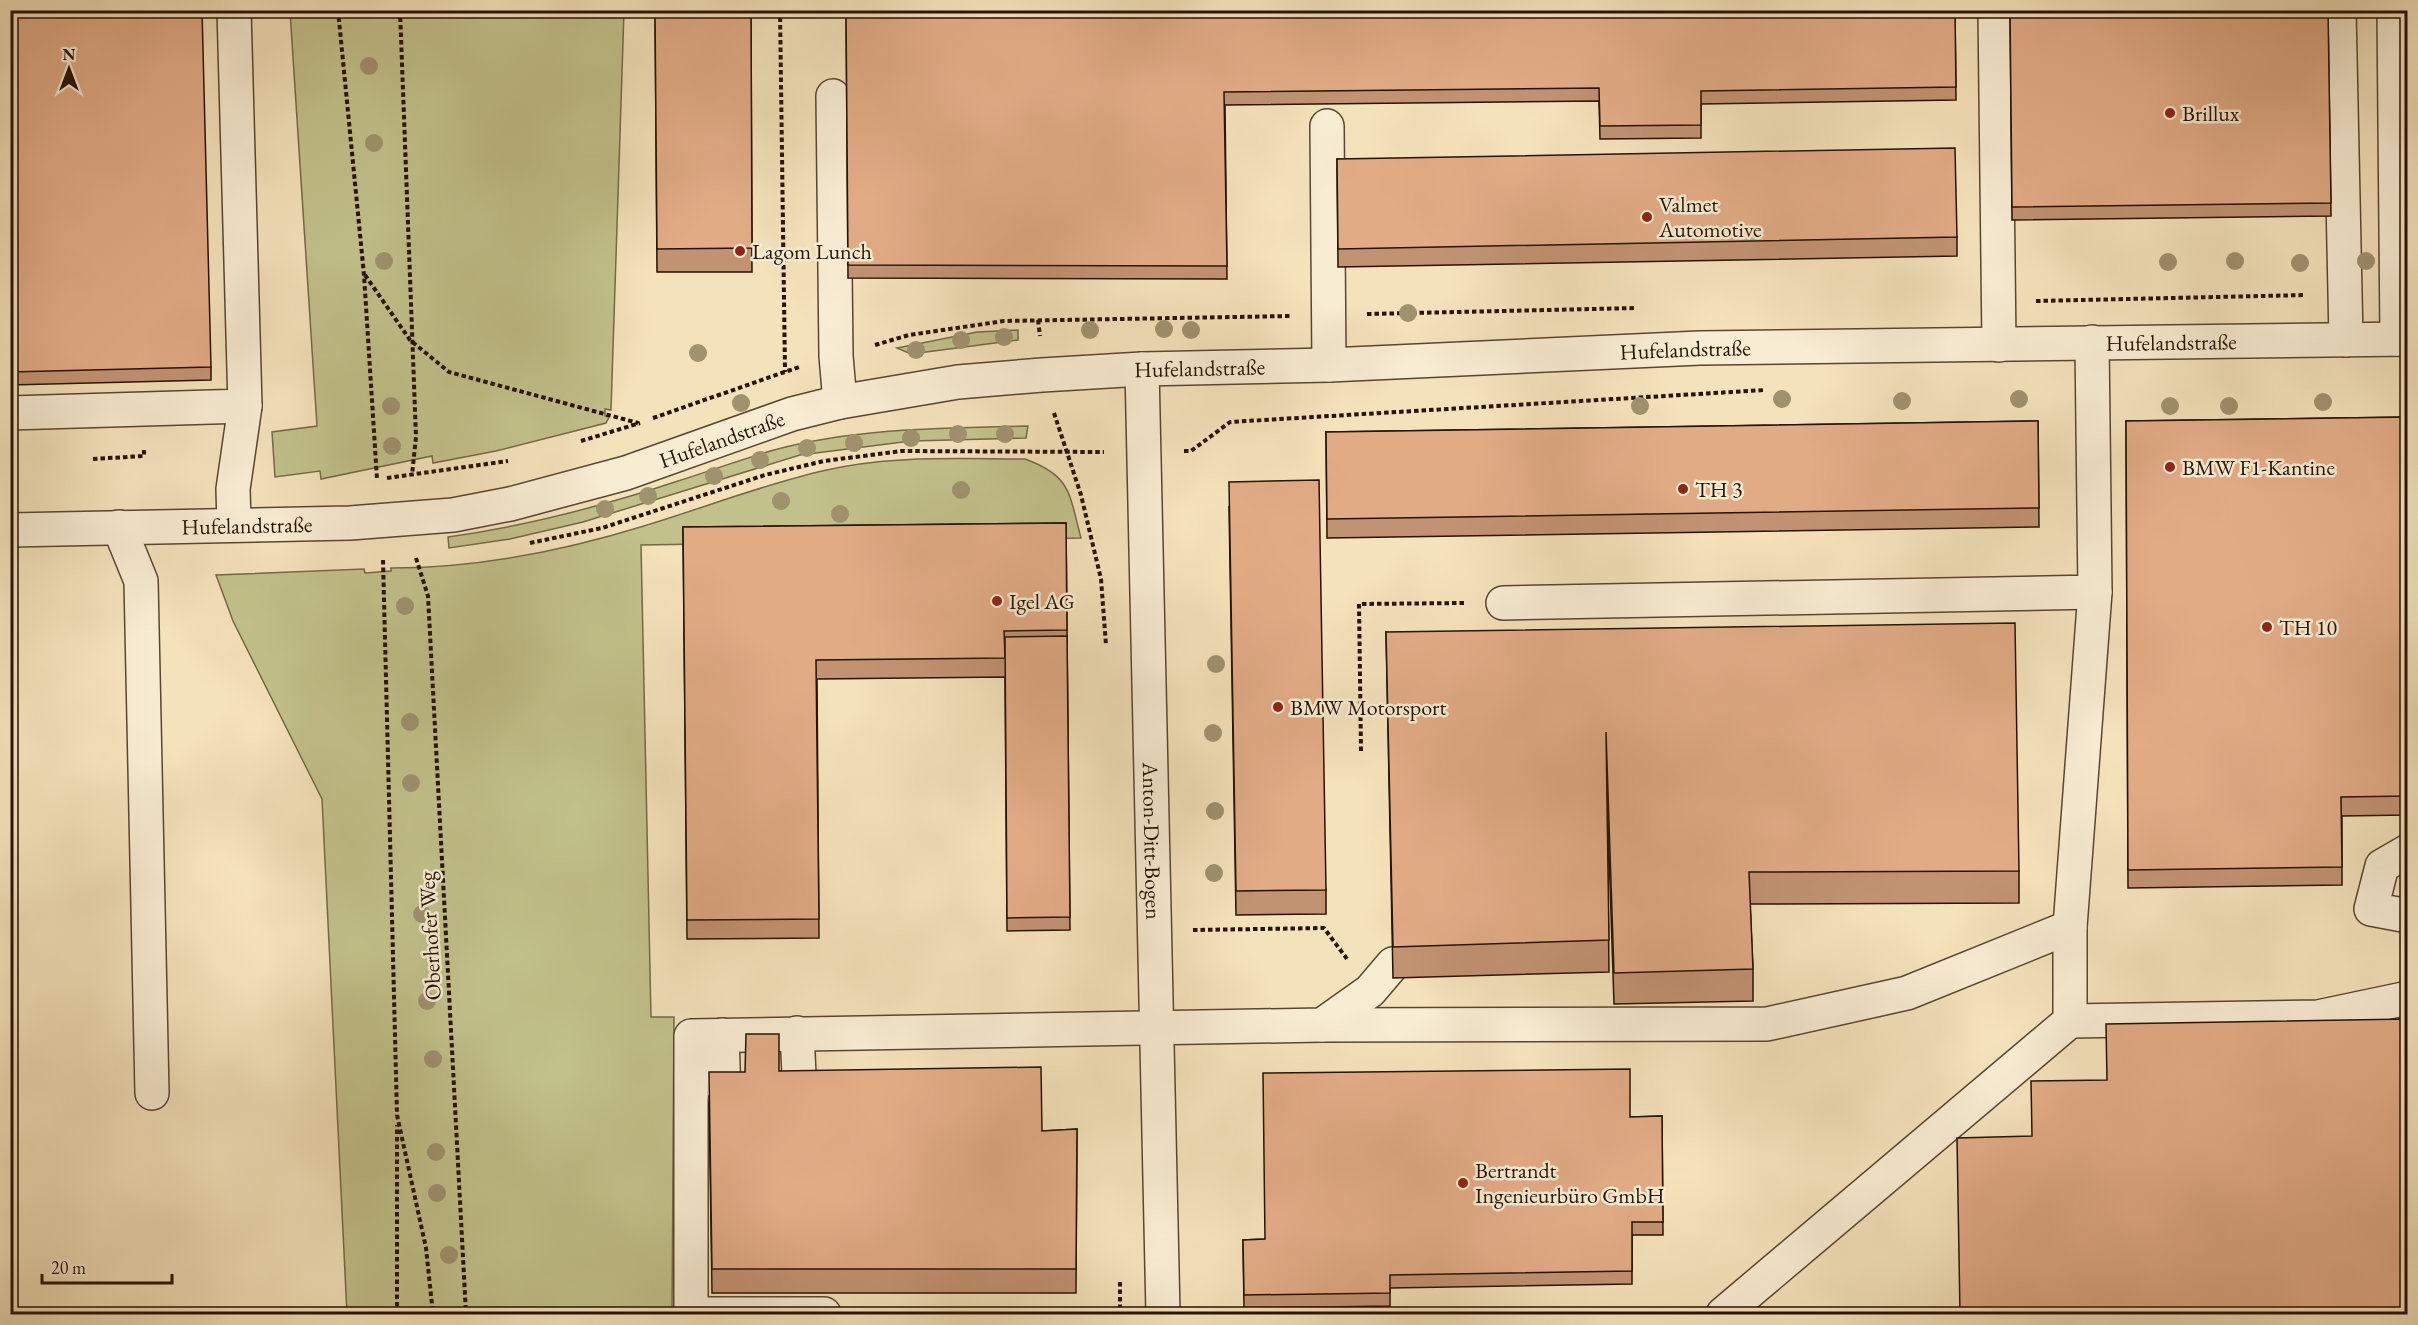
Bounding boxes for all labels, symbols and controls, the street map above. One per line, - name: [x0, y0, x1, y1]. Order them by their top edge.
- north arrow: [39, 39, 99, 99]
- text: N: [63, 44, 76, 65]
- place label: Brillux: [2182, 99, 2240, 128]
- marker: Brillux: [2163, 106, 2177, 120]
- place label: Valmet Automotive: [1658, 190, 1762, 244]
- marker: Valmet Automotive: [1640, 210, 1654, 224]
- place label: Lagom Lunch: [752, 237, 872, 266]
- marker: Lagom Lunch: [733, 244, 747, 258]
- street label: Hufelandstraße: [2105, 327, 2237, 357]
- street label: Hufelandstraße: [1619, 333, 1751, 366]
- street label: Hufelandstraße: [1134, 352, 1266, 384]
- street label: Hufelandstraße: [655, 403, 789, 475]
- place label: BMW F1-Kantine: [2182, 453, 2335, 482]
- marker: BMW F1-Kantine: [2163, 460, 2177, 474]
- place label: TH 3: [1695, 475, 1743, 504]
- marker: TH 3: [1676, 482, 1690, 496]
- street label: Hufelandstraße: [181, 509, 313, 541]
- place label: Igel AG: [1009, 587, 1075, 616]
- marker: Igel AG: [990, 594, 1004, 608]
- place label: TH 10: [2279, 613, 2338, 642]
- marker: TH 10: [2260, 620, 2274, 634]
- place label: BMW Motorsport: [1290, 693, 1446, 722]
- marker: BMW Motorsport: [1271, 700, 1285, 714]
- street label: Anton-Ditt-Bogen: [1136, 761, 1169, 920]
- street label: Oberhofer Weg: [412, 870, 448, 1001]
- place label: Bertrandt Ingenieurbüro GmbH: [1475, 1156, 1665, 1210]
- marker: Bertrandt Ingenieurbüro GmbH: [1456, 1176, 1470, 1190]
- scale bar: [42, 1247, 172, 1285]
- text: 20 m: [51, 1256, 86, 1279]

